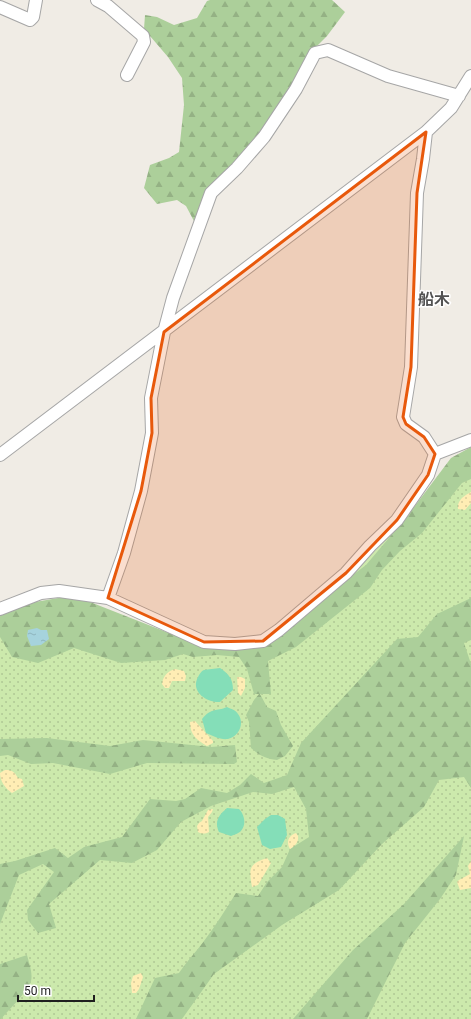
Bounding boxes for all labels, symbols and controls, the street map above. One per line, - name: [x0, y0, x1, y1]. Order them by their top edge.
- district label: 船木: [418, 290, 450, 309]
- scale bar: [18, 977, 94, 1003]
- text: 50 m: [24, 984, 51, 998]

